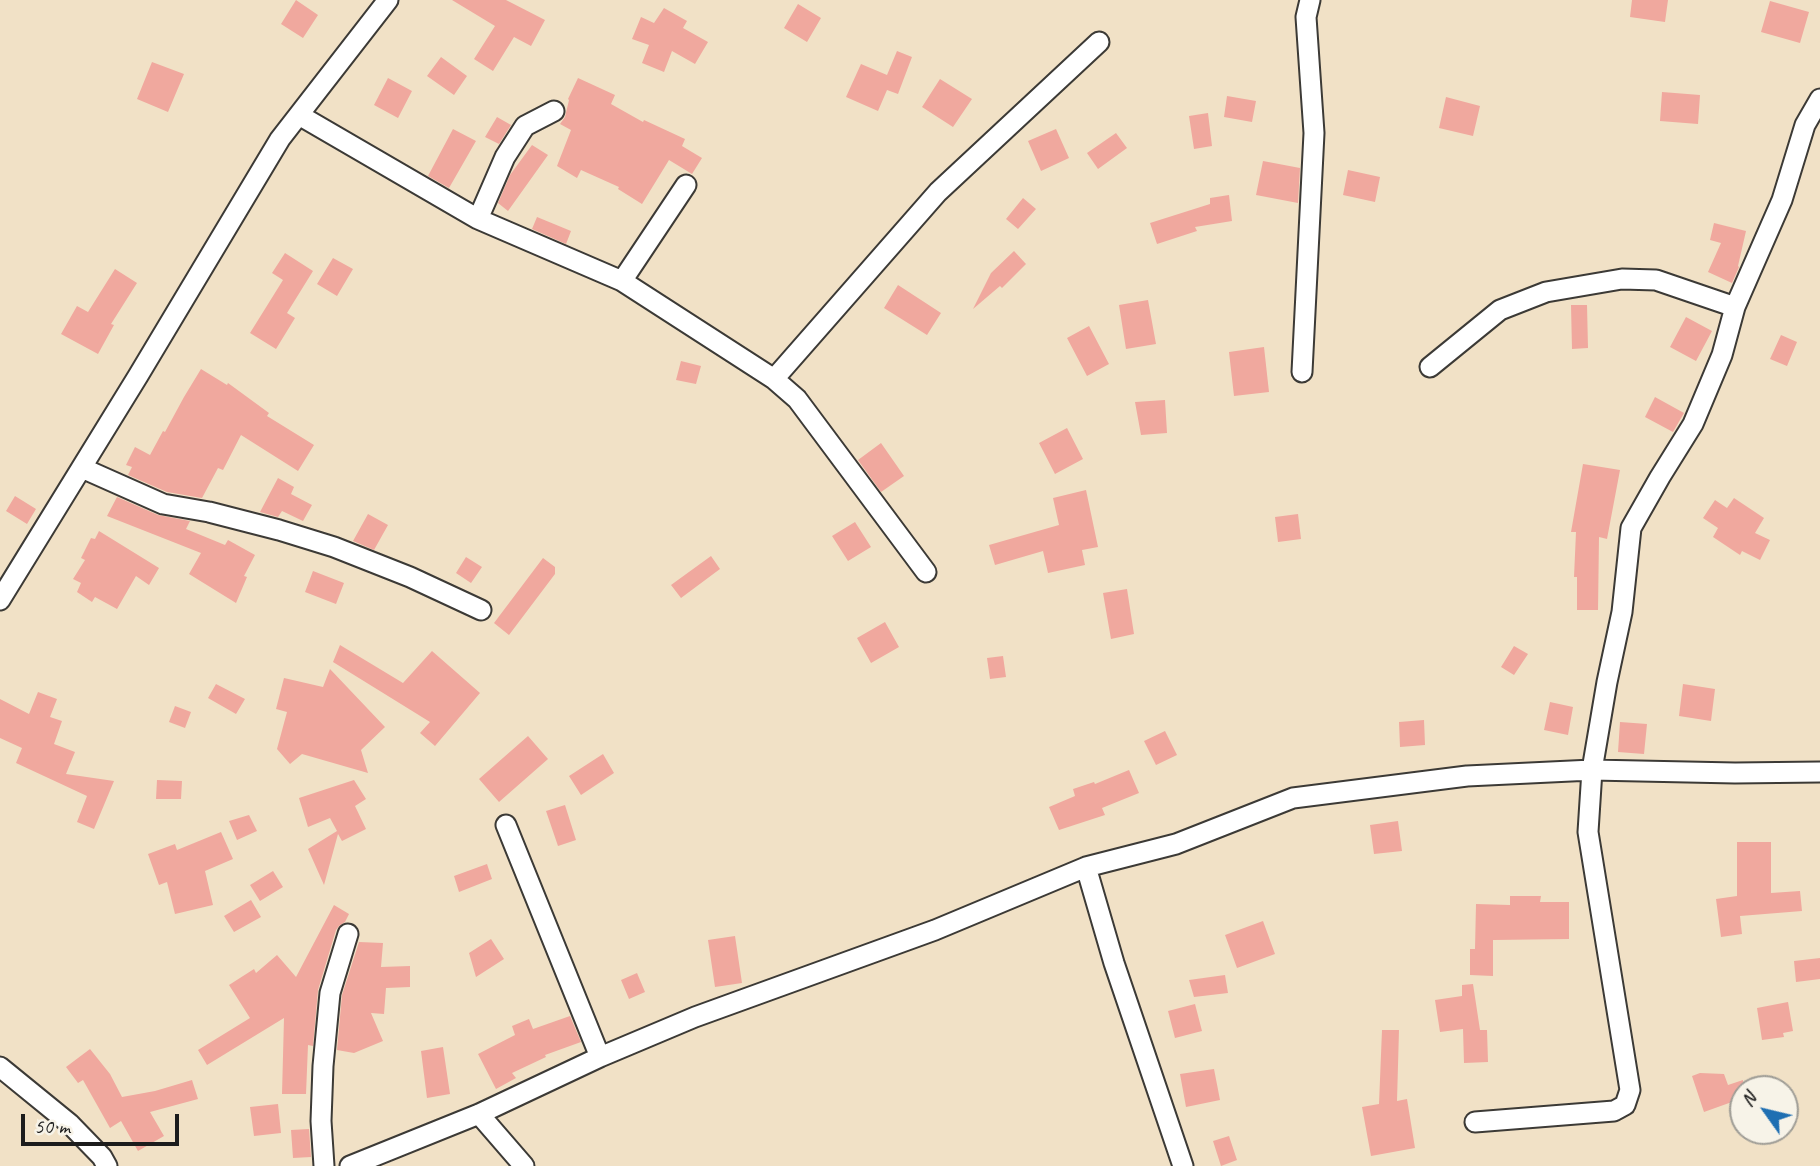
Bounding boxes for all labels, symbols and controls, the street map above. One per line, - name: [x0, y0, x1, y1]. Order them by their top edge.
- north arrow: [1729, 1075, 1799, 1145]
- text: N: [1735, 1088, 1761, 1111]
- scale bar: [24, 1100, 182, 1144]
- text: 50 m: [34, 1113, 70, 1139]

